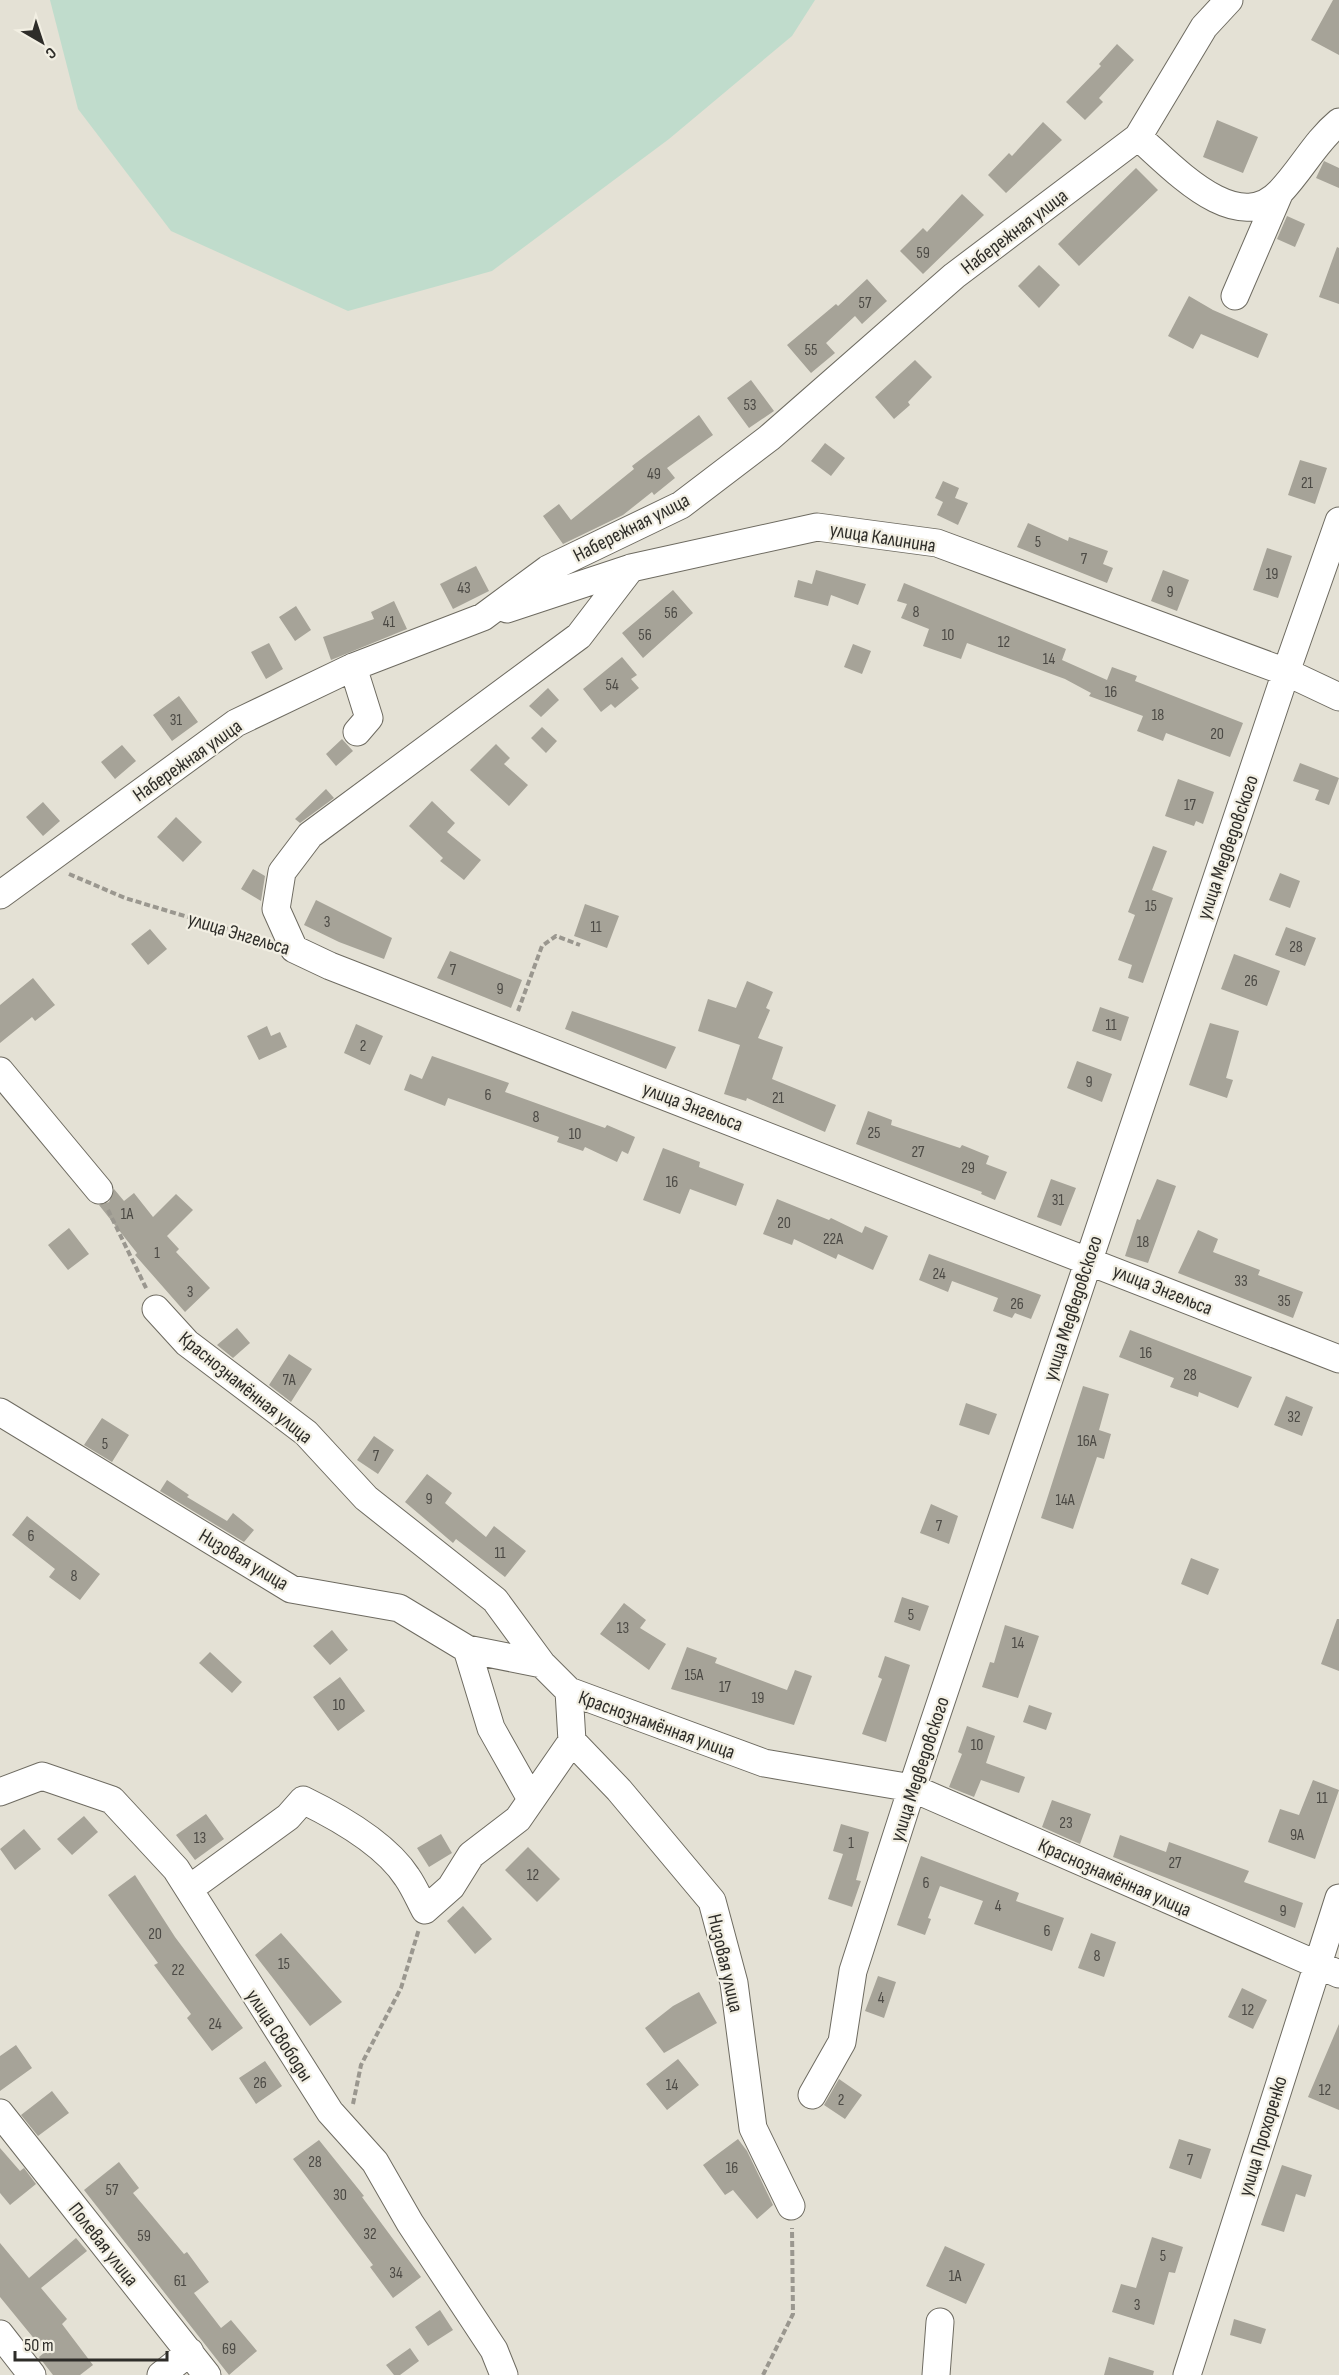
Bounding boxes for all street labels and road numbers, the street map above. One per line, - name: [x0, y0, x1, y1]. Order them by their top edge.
- street label: Набережная улица: [956, 184, 1073, 280]
- street label: Набережная улица: [569, 488, 694, 568]
- street label: улица Калинина: [828, 518, 938, 558]
- street label: Набережная улица: [129, 714, 247, 807]
- street label: улица Медведовского: [1192, 772, 1264, 923]
- street label: улица Энгельса: [185, 907, 293, 961]
- street label: улица Энгельса: [639, 1077, 746, 1137]
- street label: улица Медведовского: [1038, 1233, 1108, 1384]
- street label: улица Энгельса: [1109, 1259, 1216, 1321]
- street label: Краснознамённая улица: [174, 1327, 317, 1449]
- street label: Низовая улица: [194, 1524, 293, 1596]
- street label: Краснознамённая улица: [575, 1685, 738, 1764]
- street label: улица Медведовского: [885, 1694, 955, 1845]
- street label: Краснознамённая улица: [1034, 1833, 1195, 1922]
- street label: Низовая улица: [702, 1912, 748, 2015]
- street label: улица Свободы: [241, 1985, 318, 2086]
- street label: улица Прохоренко: [1233, 2073, 1293, 2199]
- street label: Полевая улица: [63, 2198, 143, 2291]

